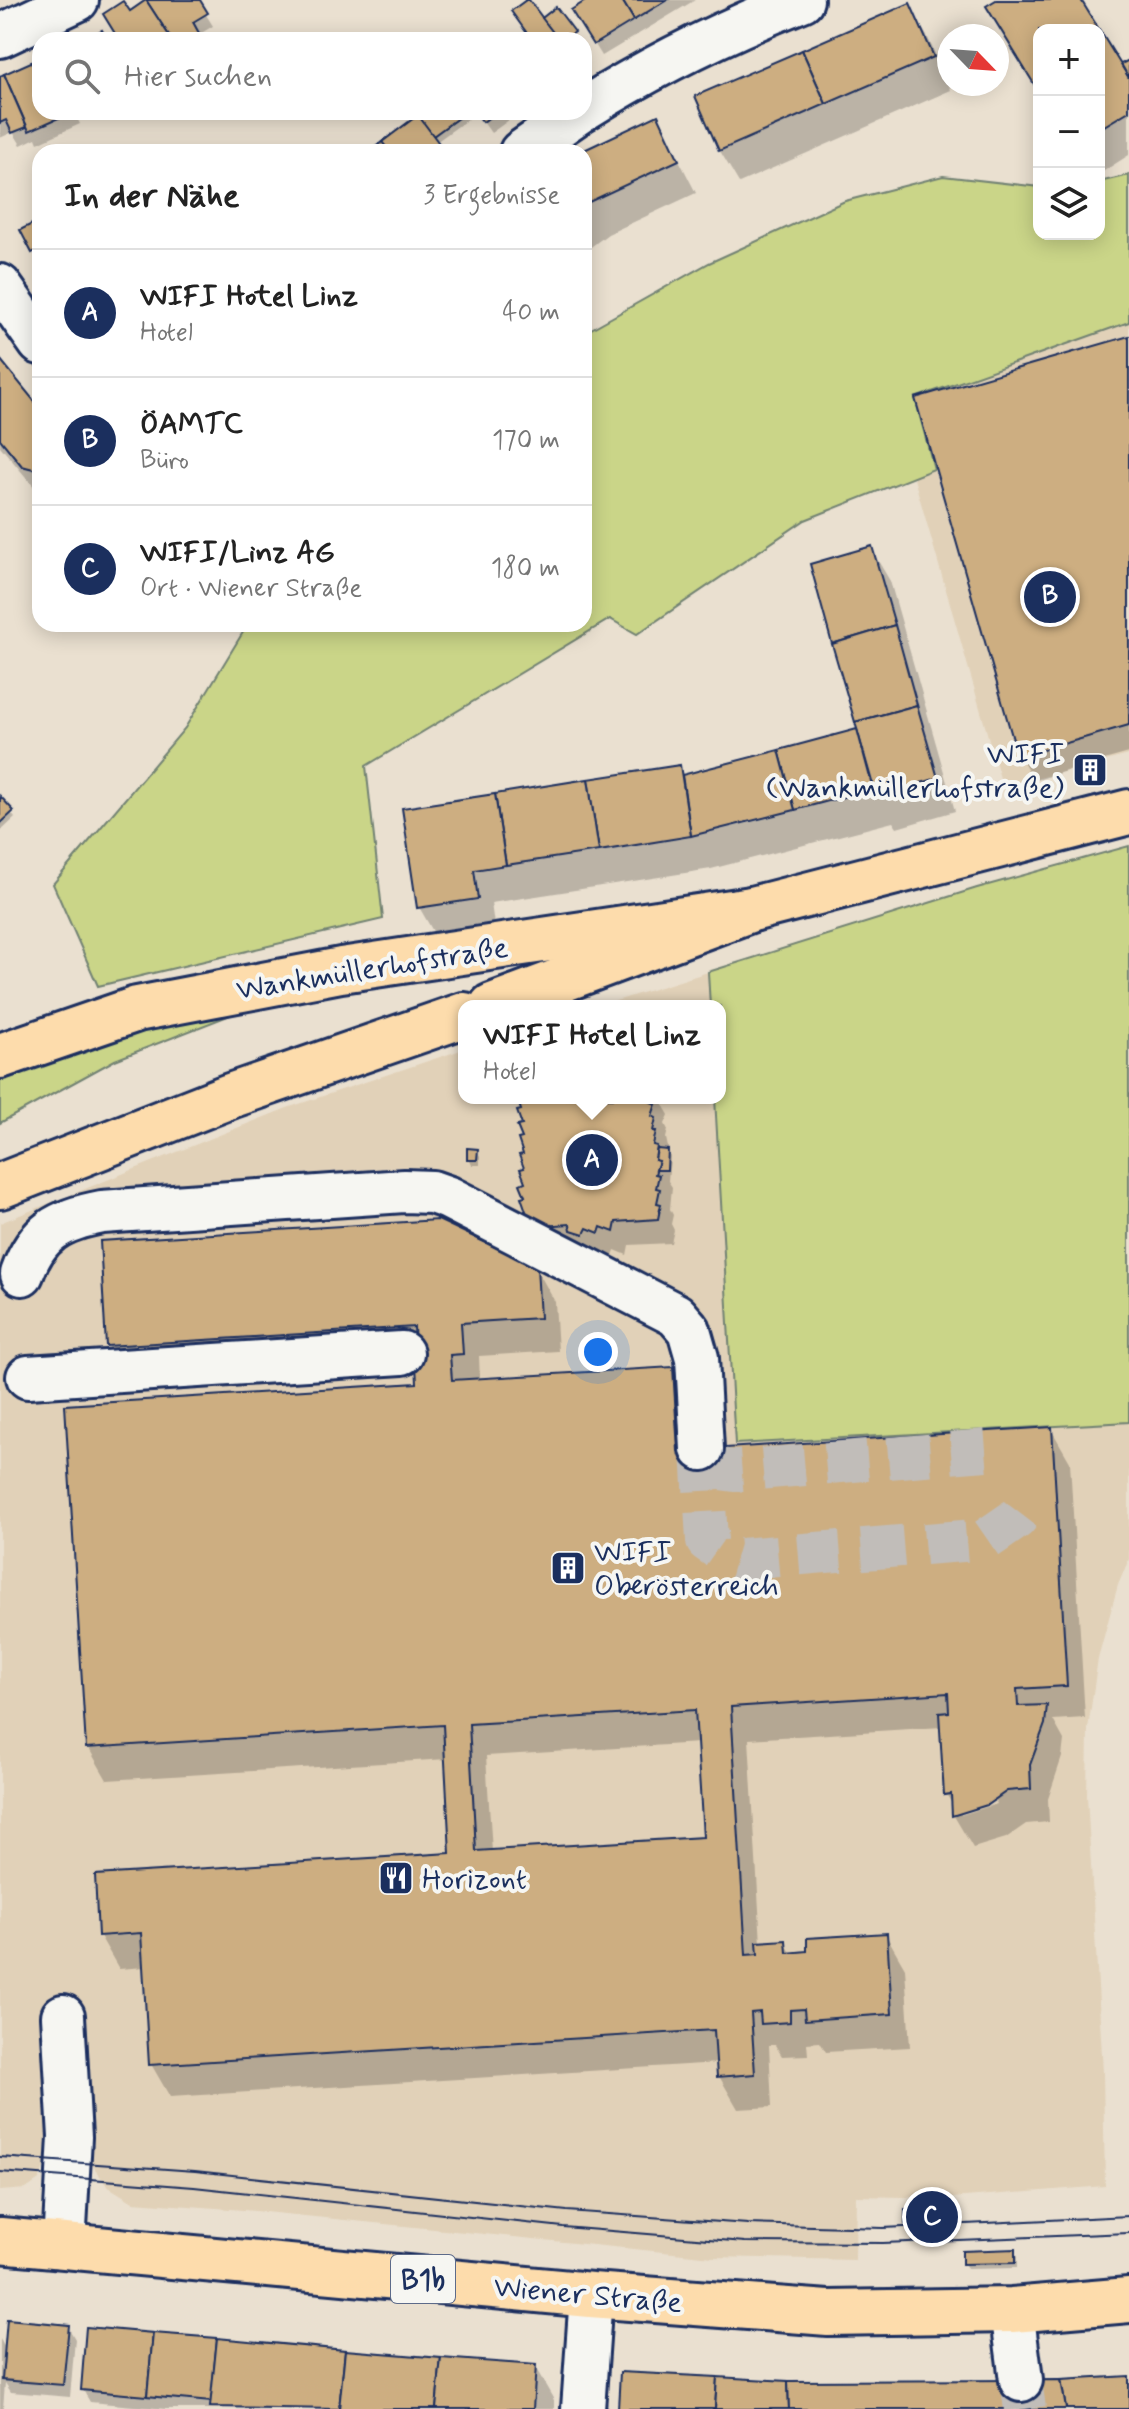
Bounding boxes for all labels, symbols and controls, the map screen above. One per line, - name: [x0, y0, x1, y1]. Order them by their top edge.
- north arrow: [937, 24, 1009, 96]
- map controls: [1033, 24, 1105, 240]
- button: +: [1033, 24, 1105, 96]
- search box: [32, 32, 592, 120]
- icon: search: [60, 54, 104, 98]
- text: Hier suchen: [124, 57, 272, 96]
- button: −: [1033, 96, 1105, 168]
- button: layers: [1033, 168, 1105, 240]
- text: In der Nähe: [64, 174, 239, 219]
- text: 3 Ergebnisse: [423, 179, 560, 213]
- text: WIFI Hotel Linz: [140, 277, 358, 316]
- text: A: [81, 296, 99, 330]
- text: 40 m: [502, 296, 560, 330]
- text: Hotel: [140, 316, 193, 350]
- text: ÖAMTC: [140, 405, 243, 444]
- text: B: [82, 424, 98, 458]
- text: 170 m: [492, 424, 560, 458]
- text: Büro: [140, 444, 189, 478]
- text: WIFI/Linz AG: [140, 533, 335, 572]
- text: C: [81, 552, 99, 586]
- text: 180 m: [491, 552, 560, 586]
- pin: B: [1024, 567, 1076, 627]
- text: Ort · Wiener Straße: [140, 572, 362, 606]
- place label: WIFI (Wankmüllerhofstraße): [766, 735, 1064, 808]
- building icon: WIFI (Wankmüllerhofstraße): [1071, 751, 1109, 789]
- street label: Wankmüllerhofstraße: [234, 929, 511, 1010]
- popup: [458, 1000, 726, 1104]
- text: WIFI Hotel Linz: [483, 1016, 701, 1055]
- text: Hotel: [483, 1055, 536, 1089]
- pin: A: [566, 1130, 618, 1190]
- your location: [578, 1332, 618, 1372]
- place label: WIFI Oberösterreich: [594, 1533, 779, 1606]
- building icon: WIFI Oberösterreich: [549, 1549, 587, 1587]
- restaurant icon: Horizont: [377, 1859, 415, 1897]
- place label: Horizont: [422, 1860, 527, 1899]
- pin: C: [906, 2187, 958, 2247]
- road number: B1b: [391, 2255, 455, 2303]
- street label: Wiener Straße: [492, 2268, 684, 2323]

